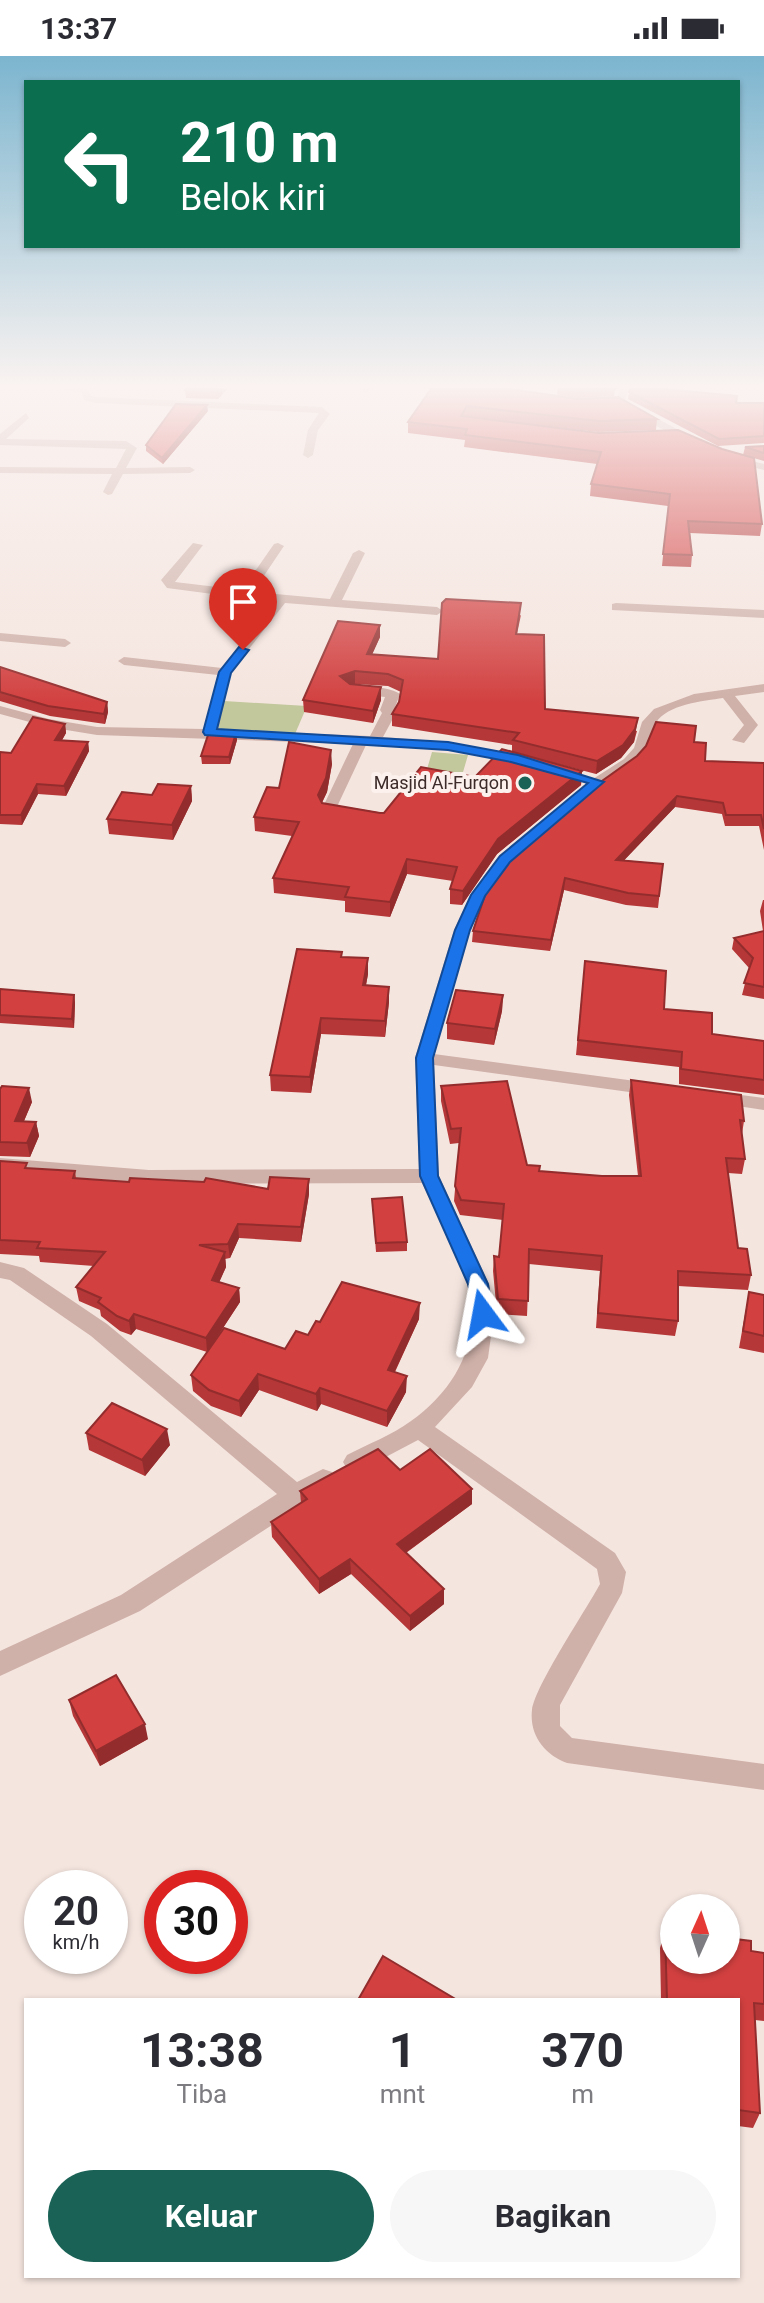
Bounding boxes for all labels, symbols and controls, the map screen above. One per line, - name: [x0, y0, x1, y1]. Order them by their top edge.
- text: 13:37: [40, 11, 117, 46]
- text: 210 m: [180, 110, 339, 176]
- icon: left: [48, 112, 152, 216]
- text: Belok kiri: [180, 177, 326, 219]
- pin: [209, 568, 277, 650]
- icon: arrive: [221, 580, 265, 624]
- place label: Masjid Al-Furqon: [374, 772, 509, 793]
- marker: Masjid Al-Furqon: [516, 774, 534, 792]
- position arrow: [441, 1272, 525, 1356]
- speed limit sign: 30: [144, 1870, 248, 1974]
- text: 20: [53, 1888, 99, 1935]
- north arrow: [660, 1894, 740, 1974]
- map controls: [660, 1894, 740, 1974]
- text: km/h: [53, 1930, 99, 1954]
- text: 13:38: [140, 2022, 264, 2079]
- text: 1: [389, 2022, 416, 2079]
- text: 370: [541, 2022, 624, 2079]
- text: Tiba: [177, 2079, 227, 2109]
- text: mnt: [380, 2079, 425, 2109]
- text: m: [571, 2079, 594, 2109]
- button: Keluar: [48, 2170, 374, 2262]
- button: Bagikan: [390, 2170, 716, 2262]

